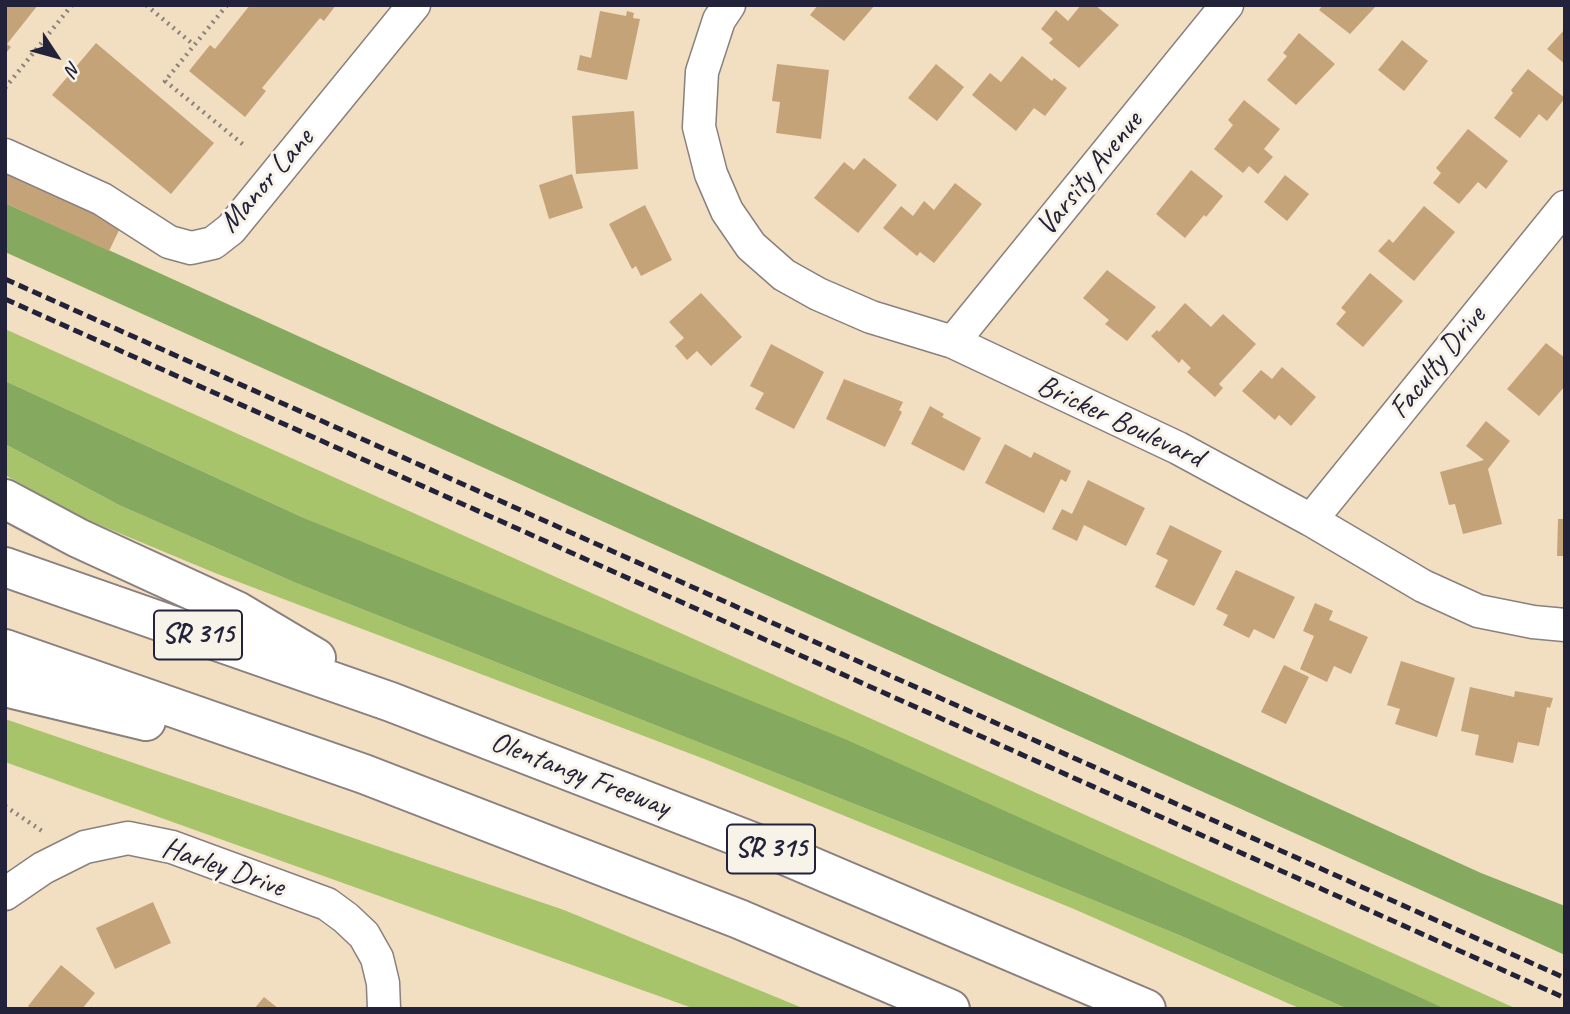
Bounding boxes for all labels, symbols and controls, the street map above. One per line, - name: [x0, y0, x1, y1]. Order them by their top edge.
- north arrow: [21, 21, 91, 91]
- text: N: [60, 57, 86, 80]
- street label: Varsity Avenue: [1029, 105, 1151, 243]
- street label: Manor Lane: [212, 122, 322, 240]
- street label: Faculty Drive: [1382, 300, 1494, 426]
- street label: Bricker Boulevard: [1031, 368, 1209, 476]
- road number: SR 315: [154, 610, 242, 660]
- street label: Olentangy Freeway: [485, 724, 675, 826]
- road number: SR 315: [727, 824, 815, 874]
- street label: Harley Drive: [157, 830, 289, 906]

